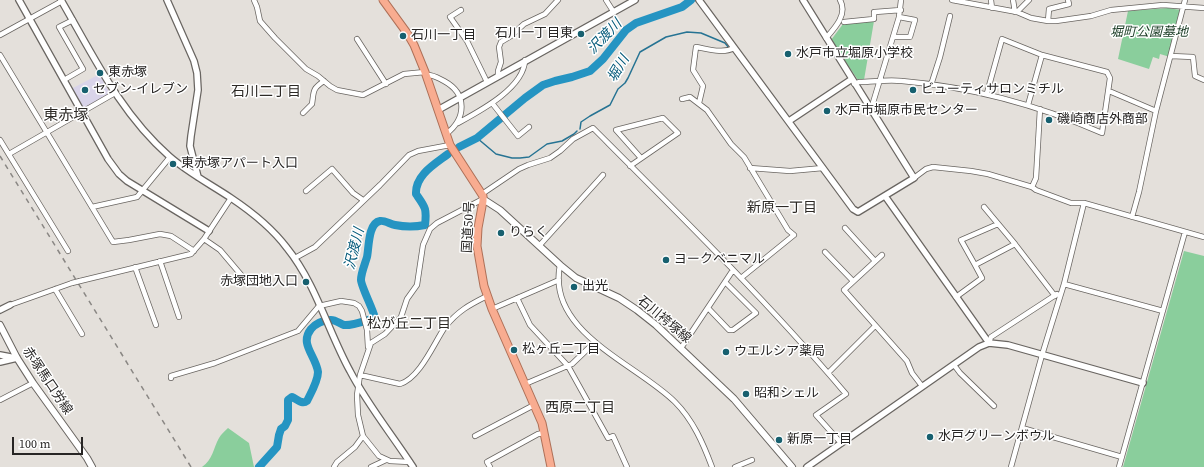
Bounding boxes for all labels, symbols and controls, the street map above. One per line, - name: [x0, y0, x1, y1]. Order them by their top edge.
- water label: 沢渡川: [584, 16, 626, 58]
- park label: 堀町公園墓地: [1110, 25, 1188, 41]
- place label: 石川一丁目東: [495, 26, 573, 42]
- place label: 石川一丁目: [411, 28, 476, 44]
- marker: 石川一丁目東: [576, 29, 586, 39]
- marker: 石川一丁目: [398, 31, 408, 41]
- place label: 水戸市立堀原小学校: [796, 46, 913, 62]
- marker: 水戸市立堀原小学校: [783, 49, 793, 59]
- water label: 堀川: [605, 53, 633, 85]
- place label: 東赤塚: [108, 65, 147, 81]
- marker: 東赤塚: [95, 68, 105, 78]
- place label: セブン-イレブン: [93, 82, 188, 98]
- place label: ビューティサロンミチル: [921, 82, 1064, 98]
- district label: 石川二丁目: [231, 84, 301, 100]
- marker: セブン-イレブン: [80, 85, 90, 95]
- marker: ビューティサロンミチル: [908, 85, 918, 95]
- place label: 水戸市堀原市民センター: [835, 103, 978, 119]
- marker: 水戸市堀原市民センター: [822, 106, 832, 116]
- district label: 東赤塚: [44, 107, 88, 125]
- place label: 磯崎商店外商部: [1057, 112, 1148, 128]
- marker: 磯崎商店外商部: [1044, 115, 1054, 125]
- place label: 東赤塚アパート入口: [181, 156, 298, 172]
- marker: 東赤塚アパート入口: [168, 159, 178, 169]
- district label: 新原一丁目: [747, 200, 817, 216]
- street label: 国道50号: [460, 201, 478, 253]
- place label: りらく: [509, 225, 548, 241]
- water label: 沢渡川: [342, 227, 368, 271]
- marker: りらく: [496, 228, 506, 238]
- place label: ヨークベニマル: [674, 252, 765, 268]
- marker: ヨークベニマル: [661, 255, 671, 265]
- place label: 赤塚団地入口: [220, 274, 298, 290]
- marker: 赤塚団地入口: [301, 277, 311, 287]
- place label: 出光: [582, 279, 608, 295]
- marker: 出光: [569, 282, 579, 292]
- street label: 石川袴塚線: [634, 293, 694, 347]
- district label: 松が丘二丁目: [367, 316, 451, 332]
- place label: 松ヶ丘二丁目: [522, 342, 600, 358]
- street label: 赤塚馬口労線: [19, 344, 75, 418]
- place label: ウエルシア薬局: [734, 344, 825, 360]
- marker: 松ヶ丘二丁目: [509, 345, 519, 355]
- marker: ウエルシア薬局: [721, 347, 731, 357]
- place label: 昭和シェル: [754, 386, 819, 402]
- marker: 昭和シェル: [741, 389, 751, 399]
- district label: 西原二丁目: [545, 400, 615, 416]
- scale bar: [14, 429, 85, 455]
- place label: 水戸グリーンボウル: [938, 429, 1055, 445]
- place label: 新原一丁目: [787, 432, 852, 448]
- marker: 水戸グリーンボウル: [925, 432, 935, 442]
- marker: 新原一丁目: [774, 435, 784, 445]
- text: 100 m: [19, 436, 51, 452]

